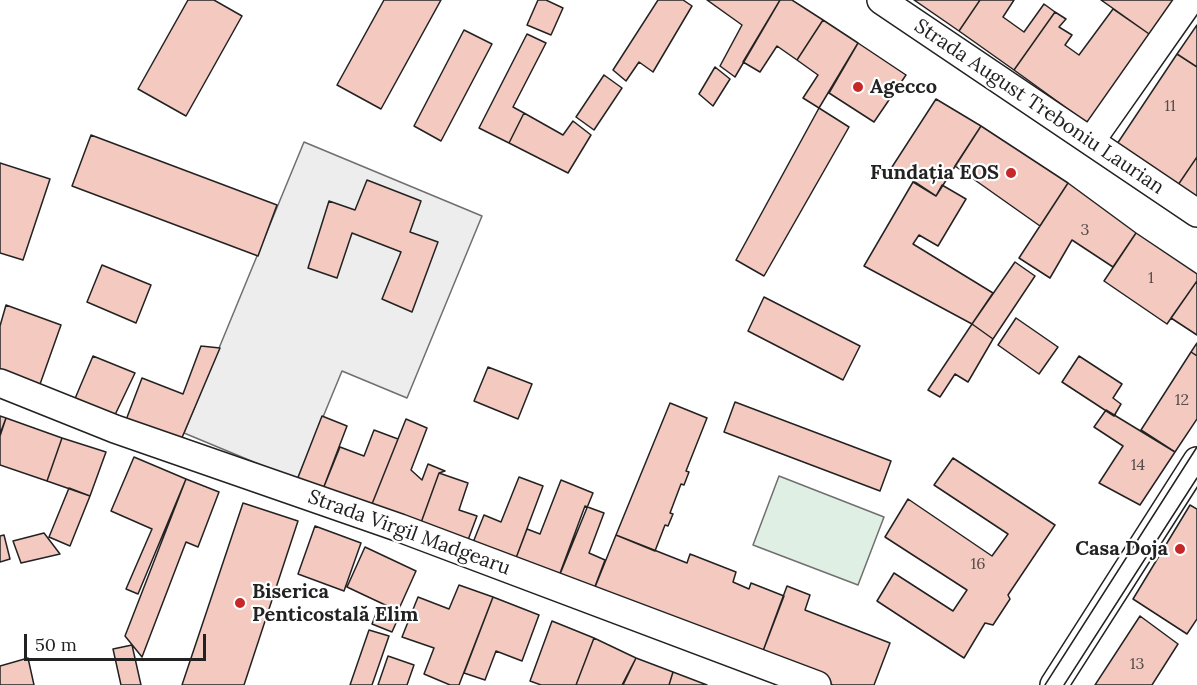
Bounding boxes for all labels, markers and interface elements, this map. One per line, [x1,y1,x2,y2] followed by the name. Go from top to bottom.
[910,14,1168,200] street label: Strada August Treboniu Laurian
[870,75,937,99] place label: Agecco
[851,80,865,94] marker: Agecco
[1164,96,1176,116] house number: 11
[870,161,999,185] place label: Fundația EOS
[1004,166,1018,180] marker: Fundația EOS
[1081,220,1089,240] house number: 3
[1148,268,1154,288] house number: 1
[1175,390,1189,410] house number: 12
[1131,455,1145,475] house number: 14
[305,485,513,581] street label: Strada Virgil Madgearu
[1075,537,1168,561] place label: Casa Doja
[1173,542,1187,556] marker: Casa Doja
[970,554,986,574] house number: 16
[252,580,418,627] place label: Biserica Penticostală Elim
[233,596,247,610] marker: Biserica Penticostală Elim
[27,622,208,660] scale bar
[35,633,77,656] text: 50 m
[1130,654,1144,674] house number: 13

